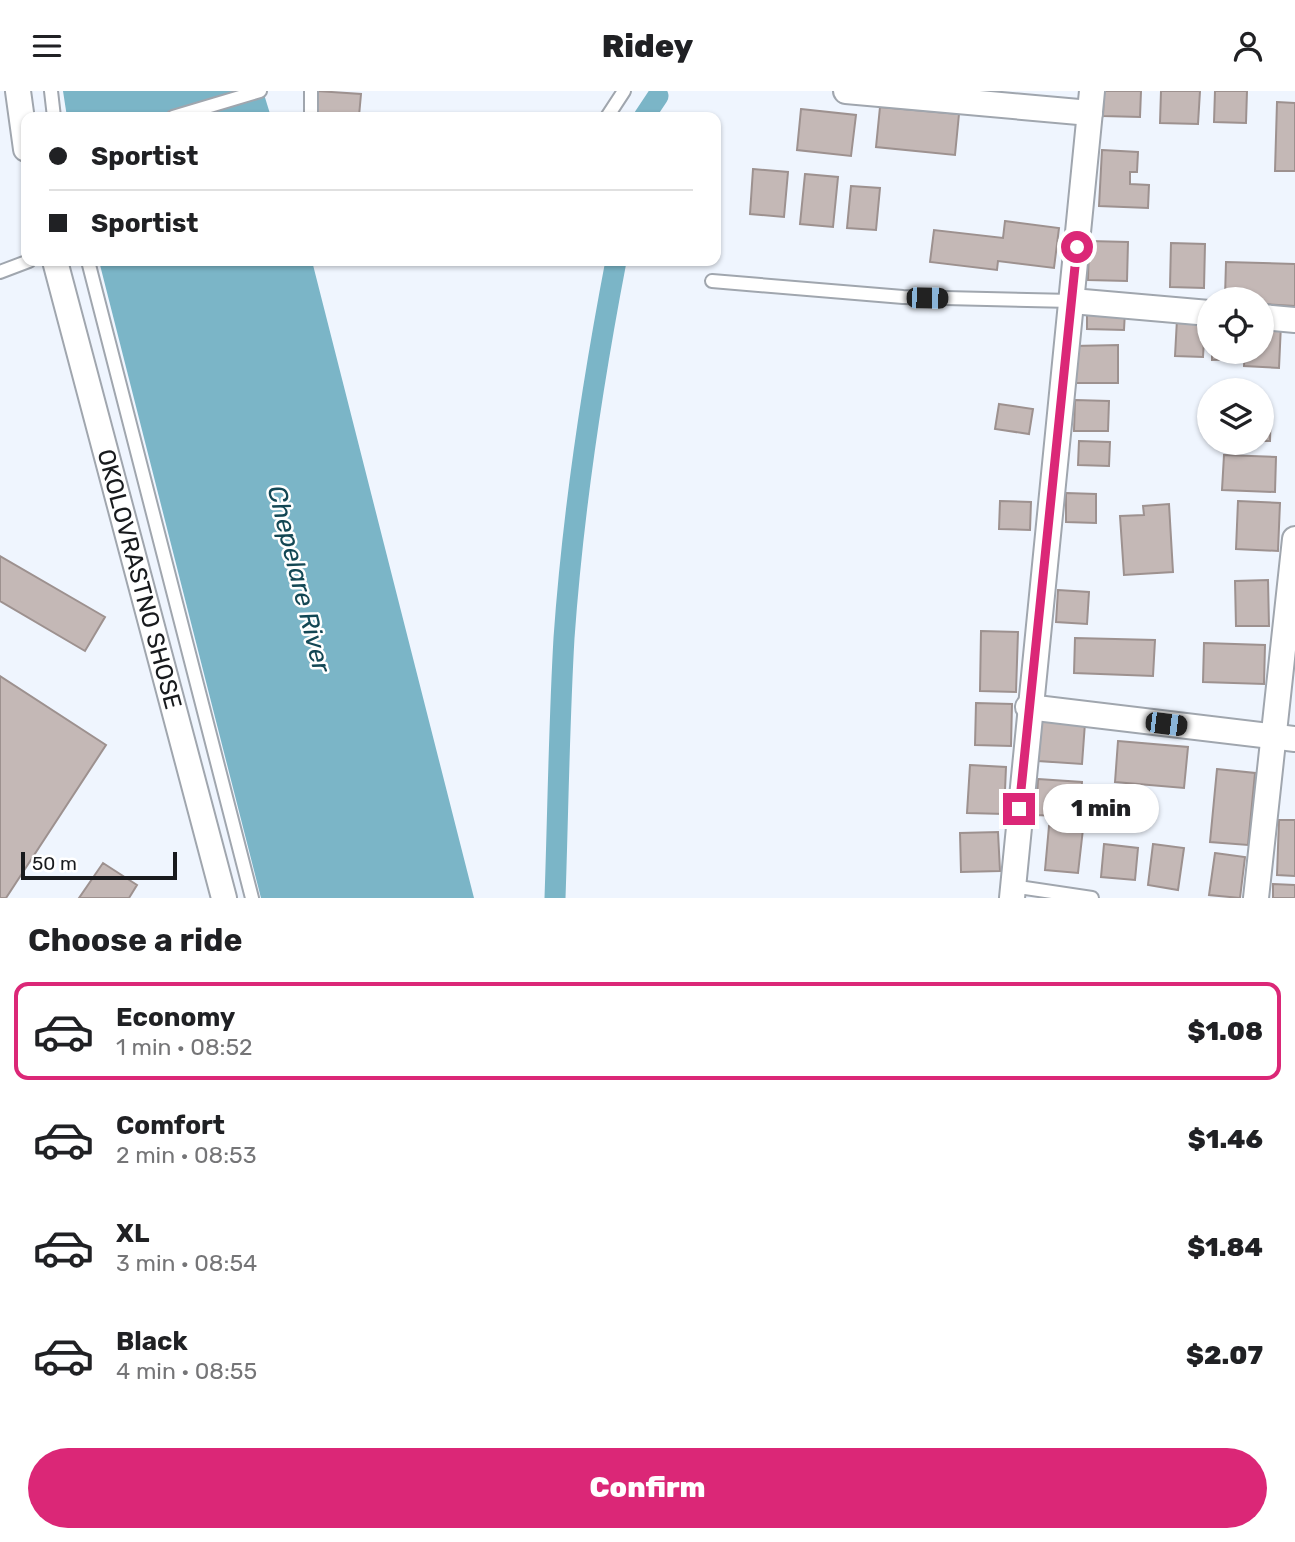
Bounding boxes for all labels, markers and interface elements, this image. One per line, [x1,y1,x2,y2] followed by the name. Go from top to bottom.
[28,27,66,65] icon: menu
[602,27,693,65] text: Ridey
[1229,27,1267,65] icon: person
[91,141,198,172] text: Sportist
[91,208,198,239] text: Sportist
[1061,231,1093,263] route start
[906,287,949,309] car
[1197,287,1274,455] map controls
[1197,287,1274,364] button: locate
[1197,378,1274,455] button: layers
[92,446,187,712] street label: OKOLOVRASTNO SHOSE
[261,482,337,677] water label: Chepelare River
[1144,711,1189,737] car
[1044,785,1159,833] callout: 1 min
[1003,793,1035,825] route end
[1071,794,1131,822] text: 1 min
[21,849,177,881] scale bar
[32,852,77,875] text: 50 m
[28,921,242,959] text: Choose a ride
[32,1000,95,1063] icon: car
[116,1002,235,1033] text: Economy
[1188,1016,1263,1047] text: $1.08
[116,1033,253,1061] text: 1 min · 08:52
[32,1108,95,1171] icon: car
[116,1110,225,1141] text: Comfort
[1188,1124,1263,1155] text: $1.46
[116,1141,257,1169] text: 2 min · 08:53
[32,1216,95,1279] icon: car
[116,1218,149,1249] text: XL
[1187,1232,1263,1263] text: $1.84
[116,1249,257,1277] text: 3 min · 08:54
[32,1324,95,1387] icon: car
[116,1326,188,1357] text: Black
[1186,1340,1263,1371] text: $2.07
[116,1357,257,1385] text: 4 min · 08:55
[28,1448,1267,1528] button: Confirm

